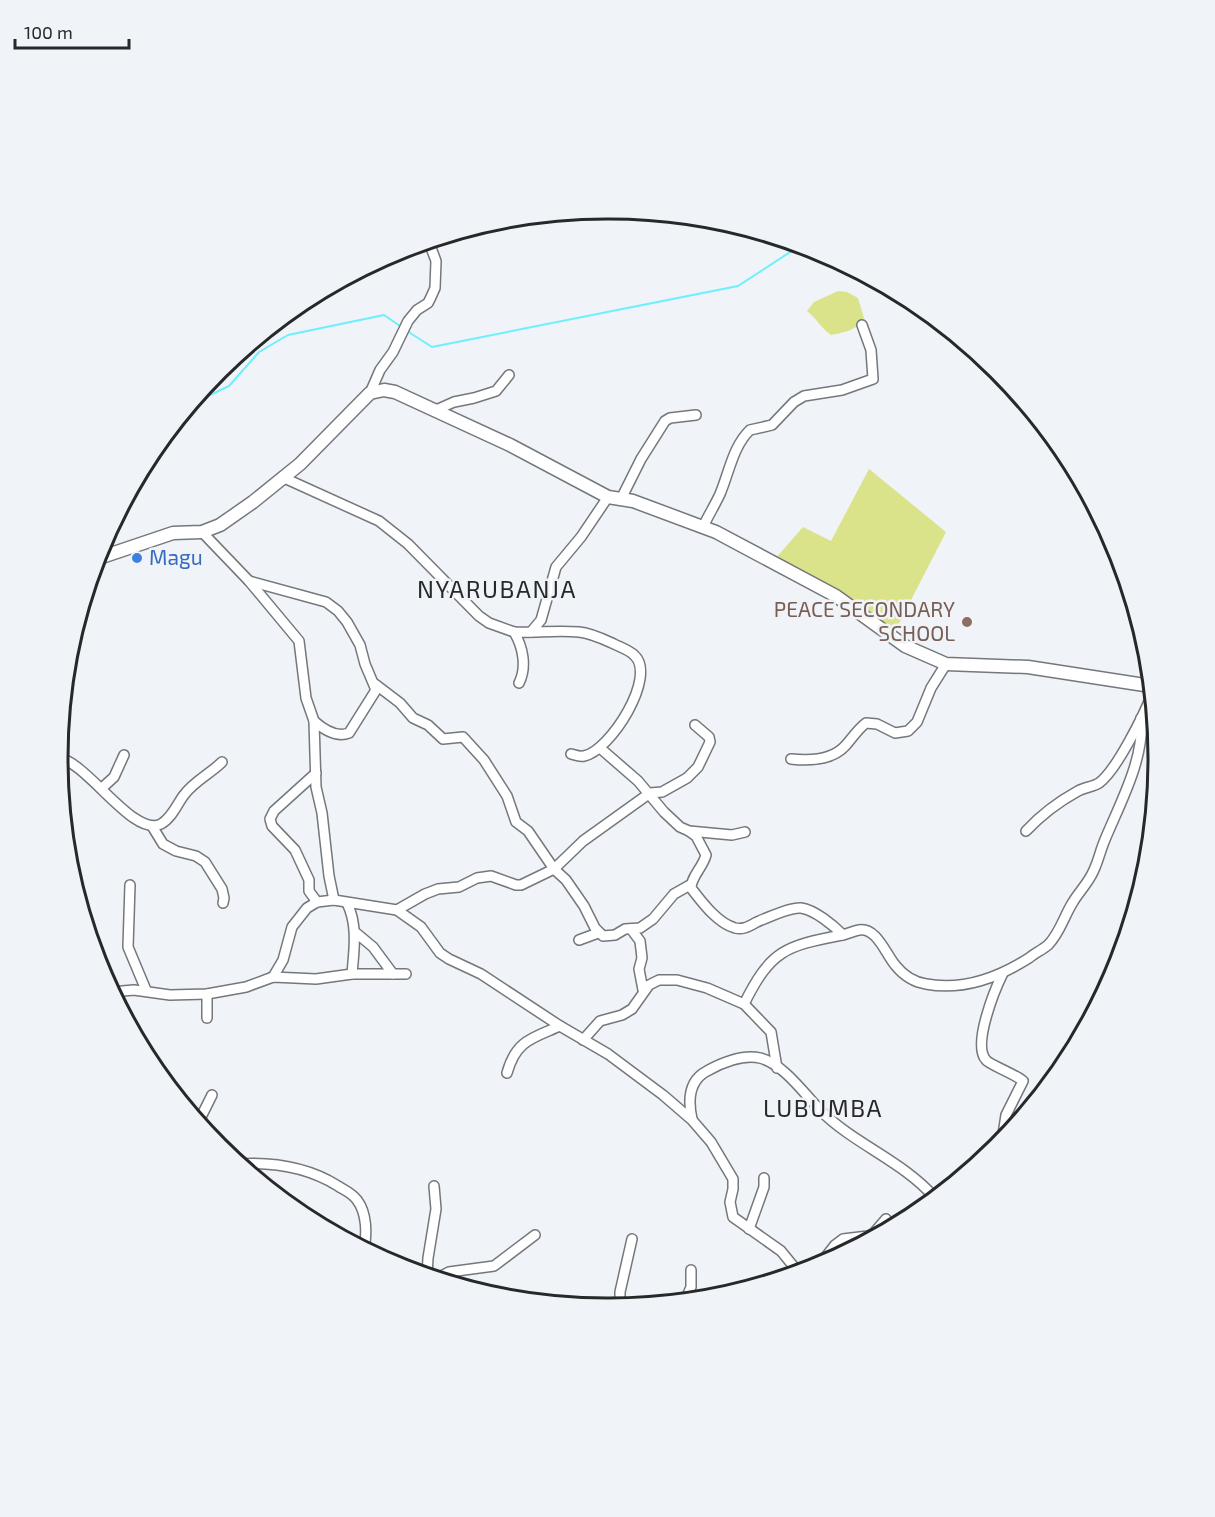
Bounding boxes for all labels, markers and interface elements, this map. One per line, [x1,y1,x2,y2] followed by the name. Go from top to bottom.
[15,12,129,50] scale bar
[24,21,73,43] text: 100 m
[149,544,203,569] place label: Magu
[130,551,144,565] marker: Magu
[417,574,577,603] district label: NYARUBANJA
[774,596,955,645] place label: PEACE SECONDARY SCHOOL
[960,615,974,629] marker: PEACE SECONDARY SCHOOL
[763,1093,883,1122] district label: LUBUMBA

